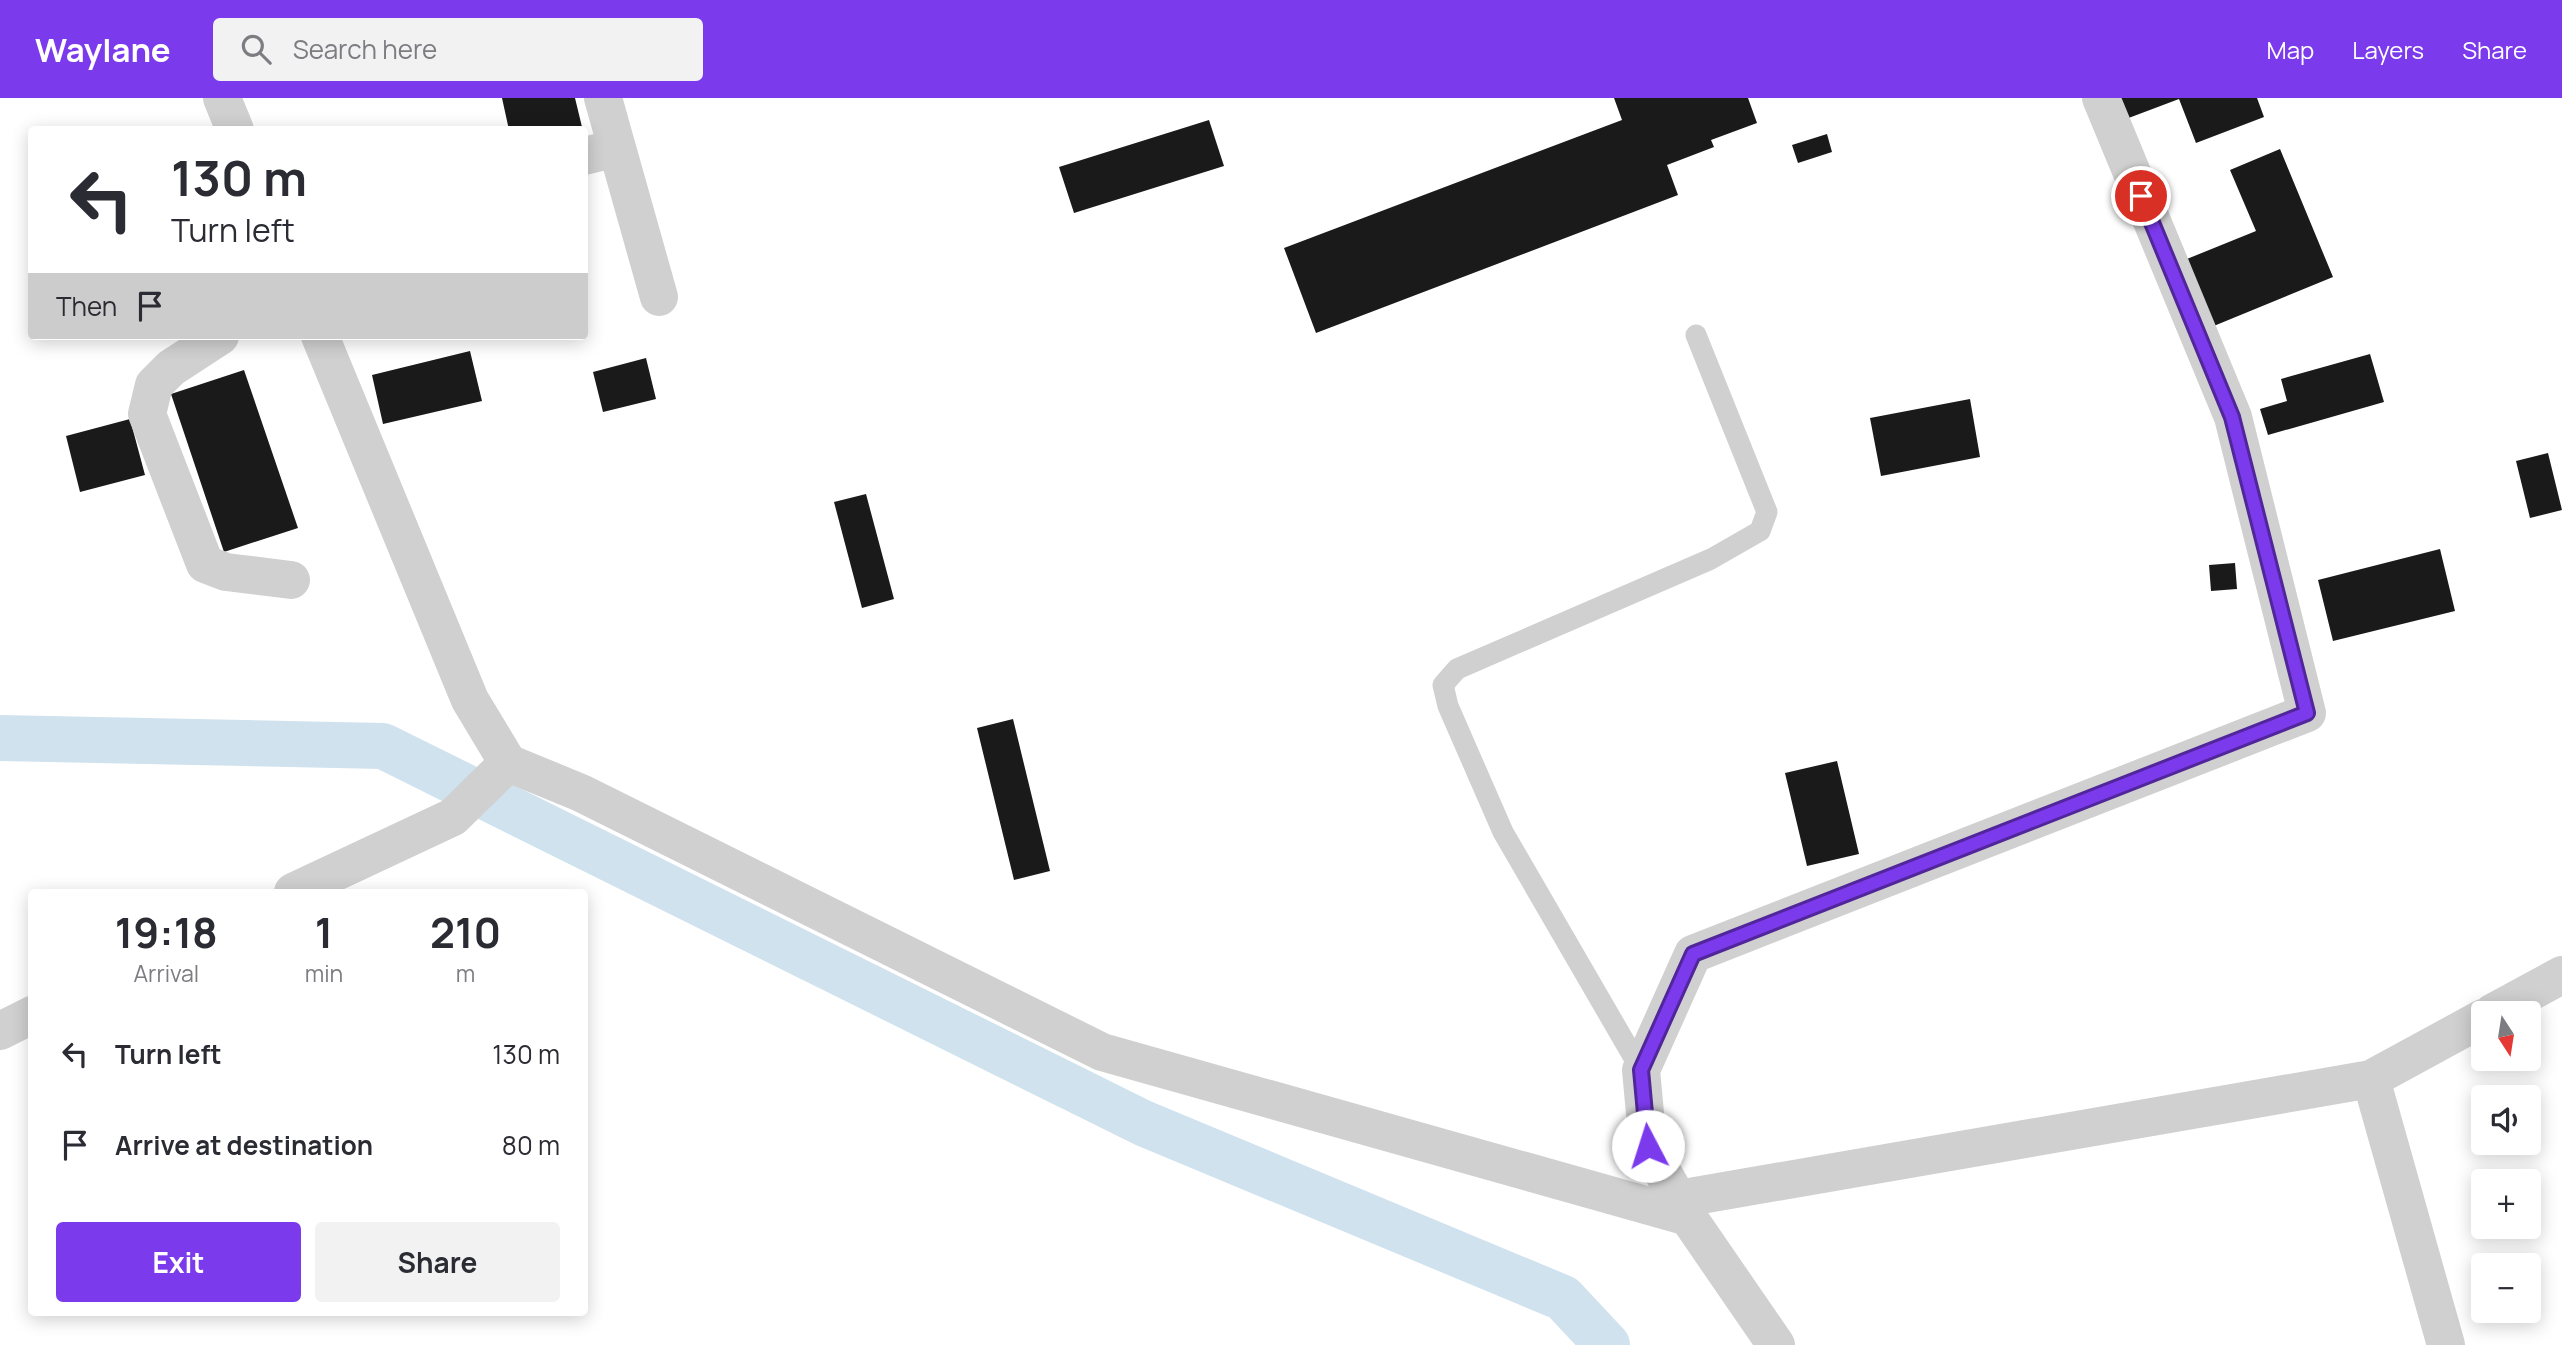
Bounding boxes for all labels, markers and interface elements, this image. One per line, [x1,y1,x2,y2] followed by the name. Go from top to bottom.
[213,18,703,81] search box
[35,27,171,72] text: Waylane
[237,30,275,68] icon: search
[293,31,437,67] text: Search here
[2267,33,2314,66] text: Map
[2352,33,2424,66] text: Layers
[2462,33,2527,66] text: Share
[171,144,307,211] text: 130 m
[56,154,147,245] icon: left
[2111,166,2171,226] pin
[2122,177,2160,215] icon: arrive
[171,208,295,252] text: Turn left
[131,287,169,325] icon: arrive
[56,288,117,324] text: Then
[115,903,218,961] text: 19:18
[315,903,333,961] text: 1
[430,903,501,961] text: 210
[134,957,199,989] text: Arrival
[305,957,343,989] text: min
[456,957,475,989] text: m
[2471,1001,2541,1071] north arrow
[2471,1001,2541,1323] map controls
[56,1035,94,1073] icon: left
[115,1036,222,1072] text: Turn left
[492,1036,560,1072] text: 130 m
[2471,1085,2541,1155] button: sound
[1611,1109,1685,1183] position arrow
[56,1126,94,1164] icon: arrive
[115,1127,373,1163] text: Arrive at destination
[502,1127,560,1163] text: 80 m
[2471,1169,2541,1239] button: +
[56,1222,301,1302] button: Exit
[315,1222,560,1302] button: Share
[2471,1253,2541,1323] button: −

